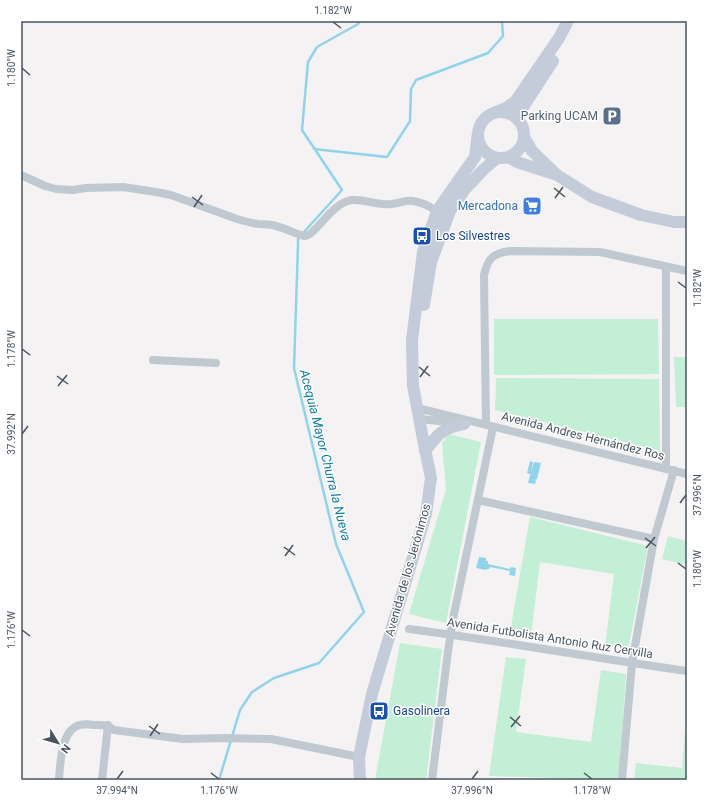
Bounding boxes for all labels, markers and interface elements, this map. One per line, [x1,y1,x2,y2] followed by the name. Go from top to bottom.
[314,5,352,16] text: 1.182°W
[6,49,17,87] text: 1.180°W
[601,105,623,127] parking icon: Parking UCAM
[521,109,598,123] place label: Parking UCAM
[521,195,543,217] supermarket icon: Mercadona
[458,199,518,213] place label: Mercadona
[411,225,433,247] bus stop icon: Los Silvestres
[436,229,510,243] place label: Los Silvestres
[692,269,703,307] text: 1.182°W
[6,330,17,368] text: 1.178°W
[297,367,354,542] water label: Acequia Mayor Churra la Nueva
[500,409,666,463] street label: Avenida Andres Hernández Ros
[6,413,17,455] text: 37.992°N
[692,474,703,516] text: 37.996°N
[382,502,434,638] street label: Avenida de los Jerónimos
[692,550,703,588] text: 1.180°W
[6,611,17,649] text: 1.176°W
[446,615,654,661] street label: Avenida Futbolista Antonio Ruz Cervilla
[368,700,390,722] bus stop icon: Gasolinera
[393,704,450,718] place label: Gasolinera
[38,723,78,763] north arrow
[58,742,73,756] text: N
[96,785,138,796] text: 37.994°N
[200,785,238,796] text: 1.176°W
[451,785,493,796] text: 37.996°N
[573,785,611,796] text: 1.178°W

